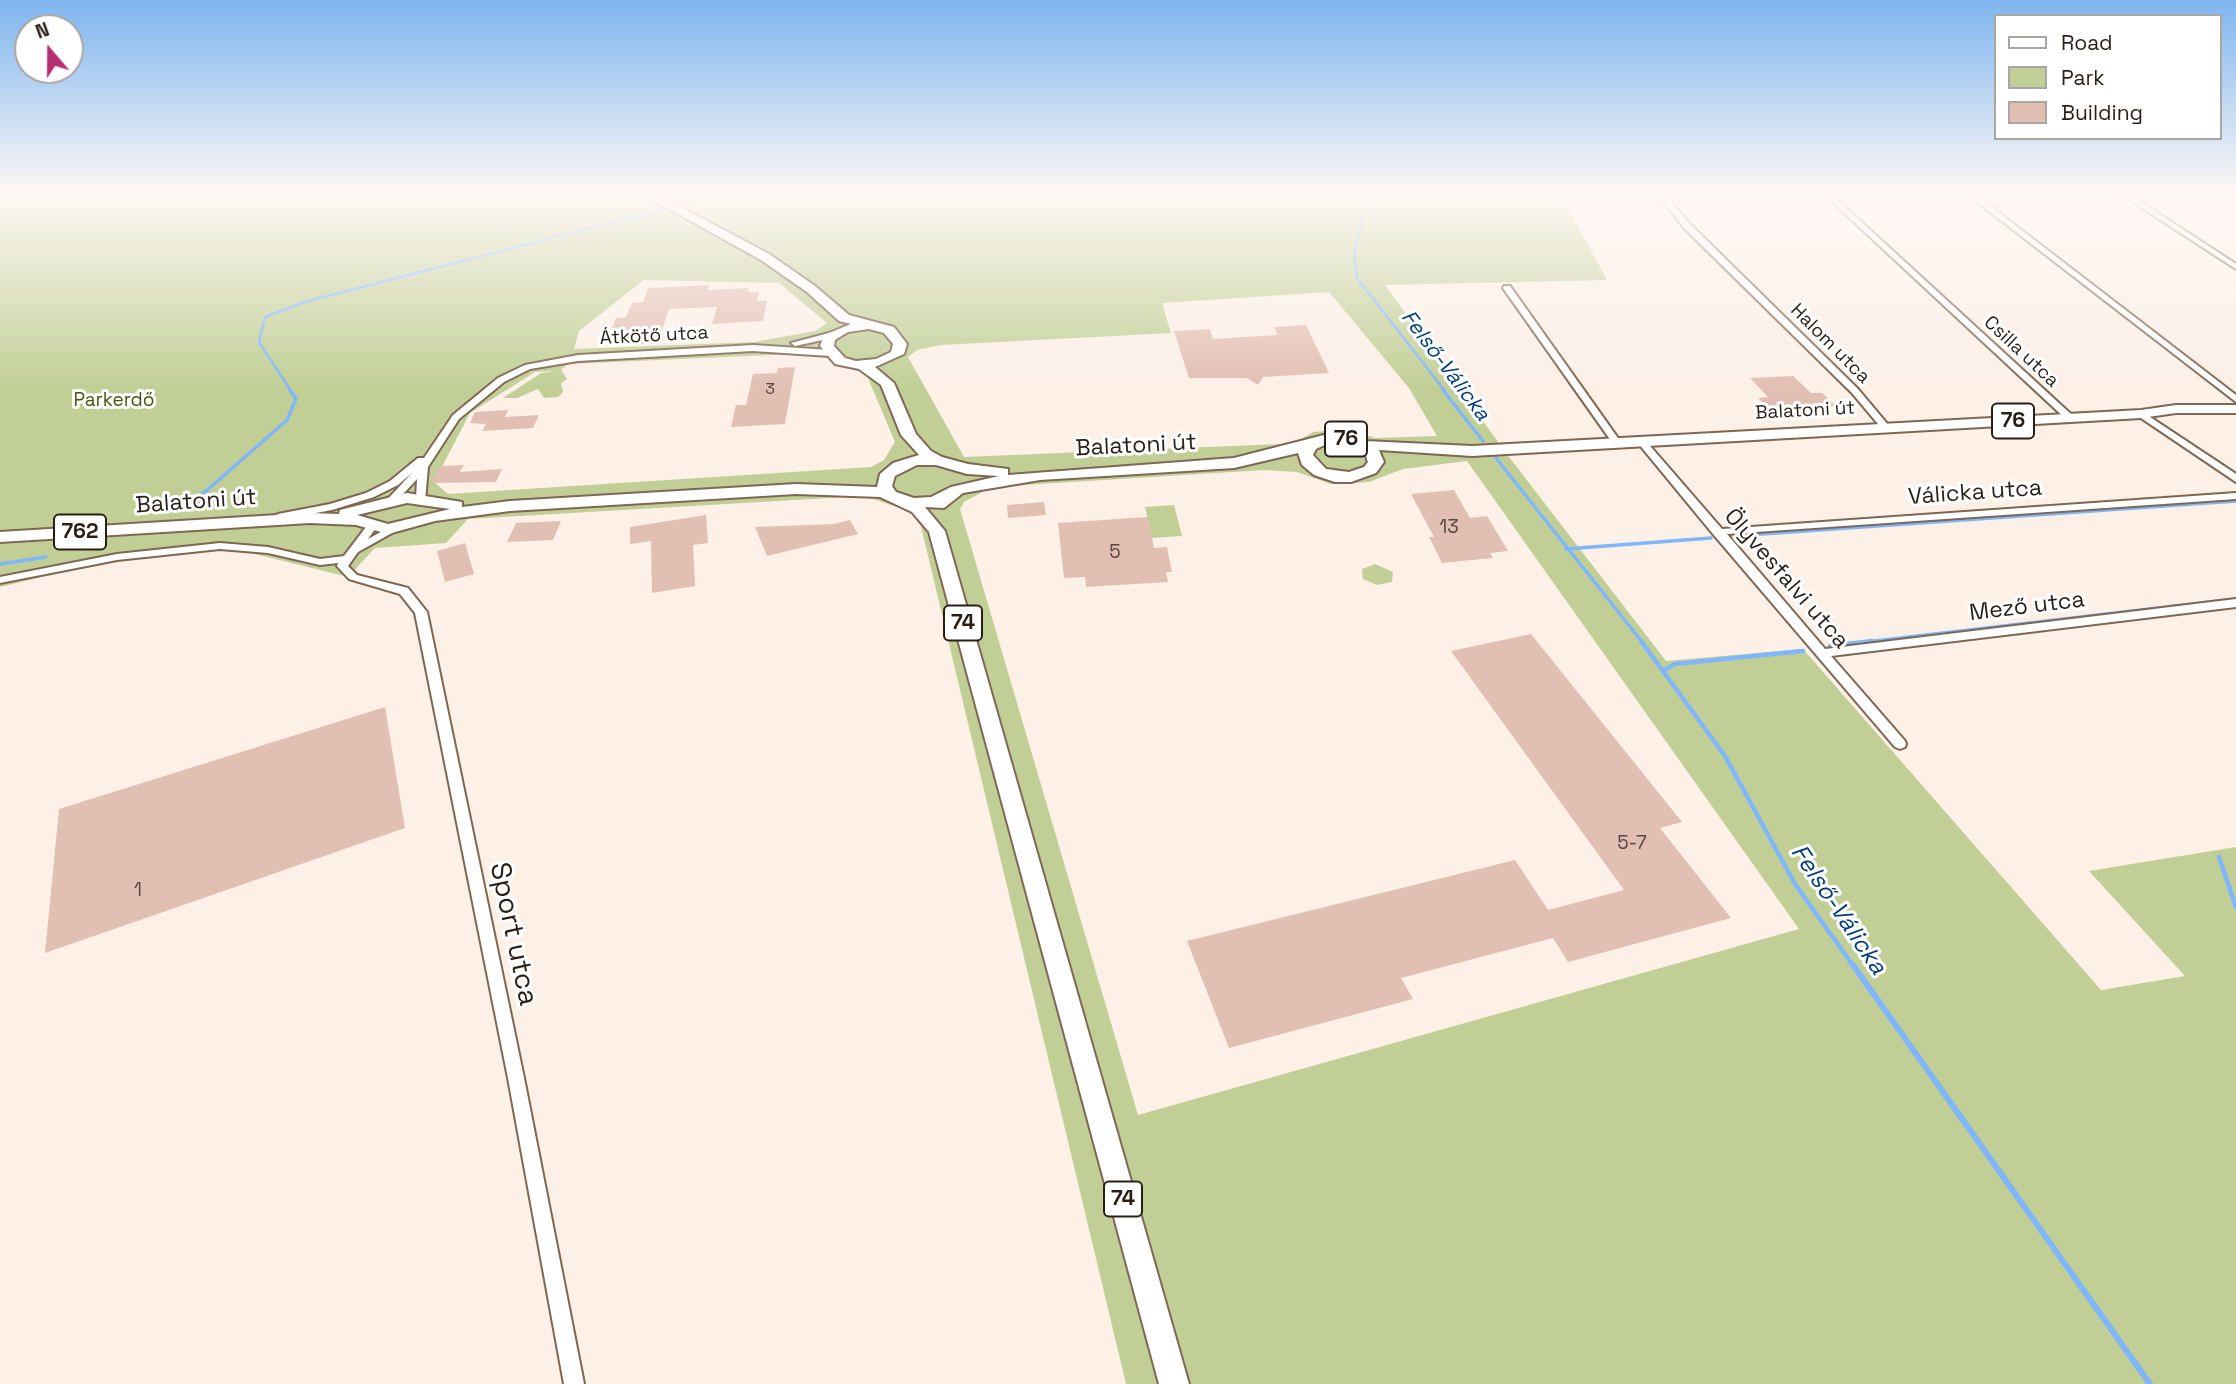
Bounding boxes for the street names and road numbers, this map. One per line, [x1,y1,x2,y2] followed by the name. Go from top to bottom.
[1785,299,1875,389] street label: Halom utca
[1979,312,2063,392] street label: Csilla utca
[599,322,709,350] street label: Átkötő utca
[1754,397,1856,425] street label: Balatoni út
[1992,404,2034,438] road number: 76
[1325,422,1367,457] road number: 76
[1075,429,1197,463] street label: Balatoni út
[1907,475,2043,511] street label: Válicka utca
[135,484,257,520] street label: Balatoni út
[1718,503,1854,655] street label: Ölyvesfalvi utca
[54,514,106,550] road number: 762
[1968,586,2086,628] street label: Mező utca
[944,606,982,640] road number: 74
[481,859,545,1009] street label: Sport utca
[1104,1182,1142,1216] road number: 74

